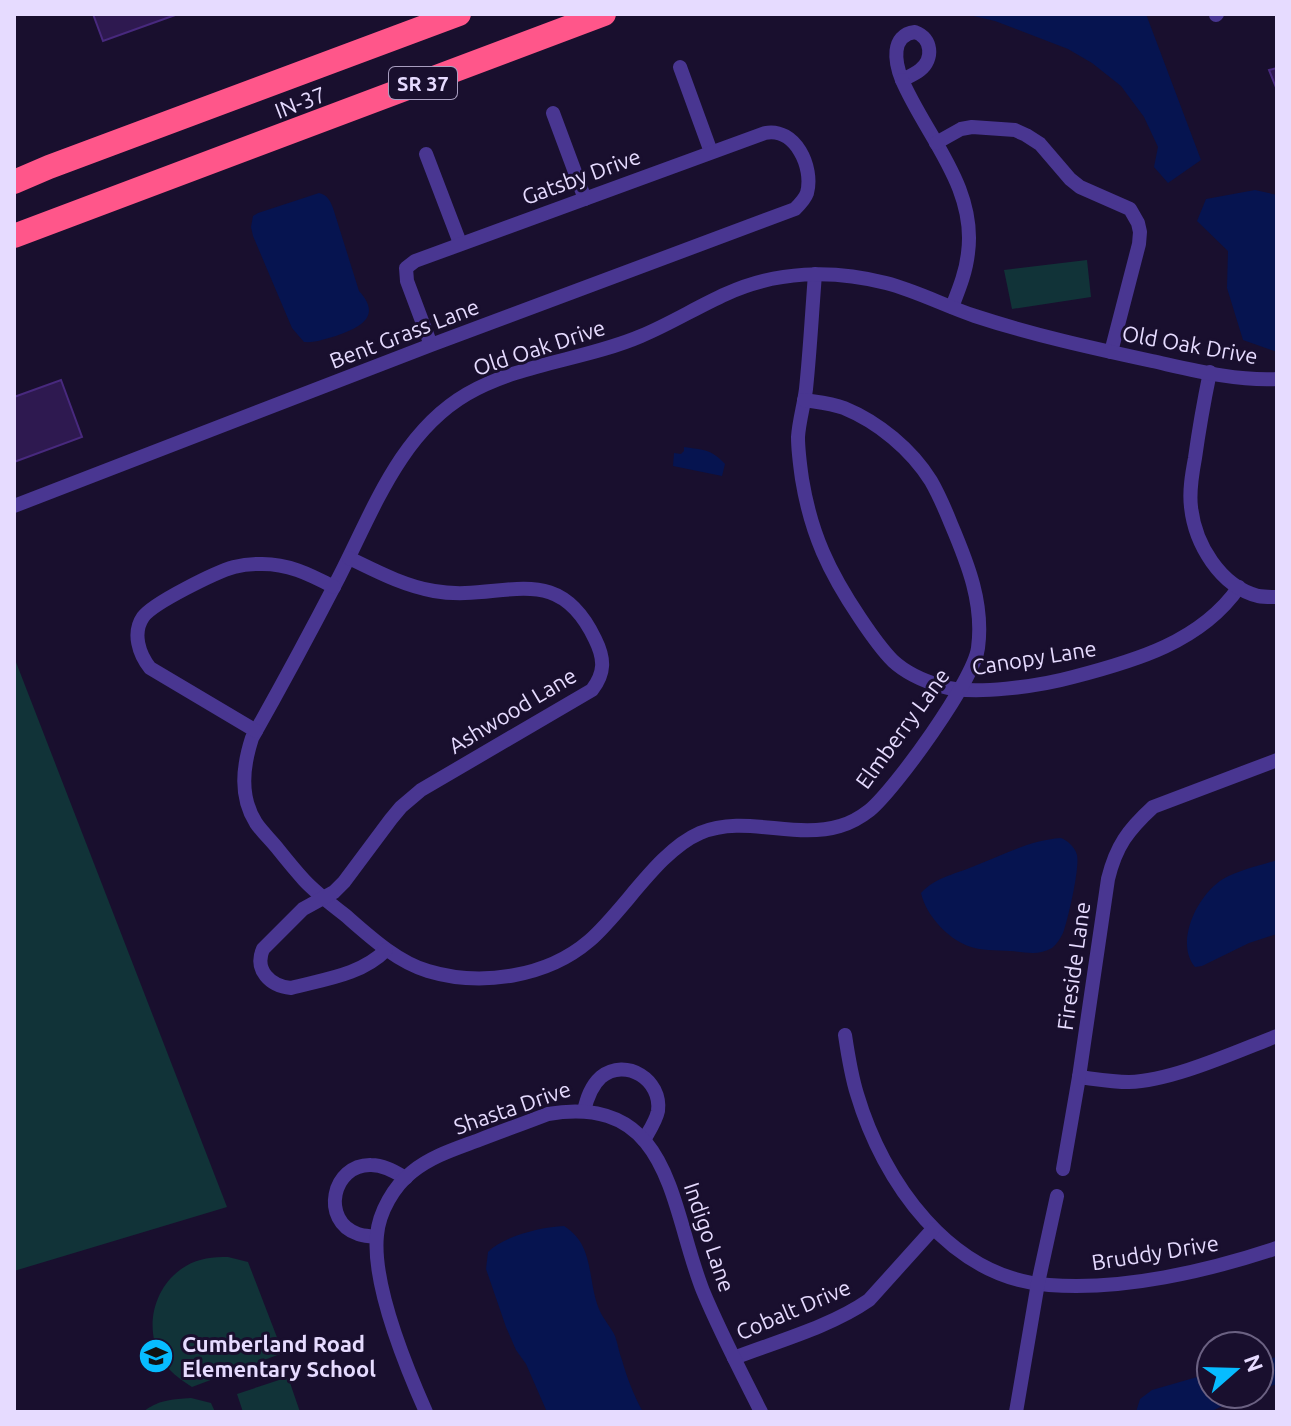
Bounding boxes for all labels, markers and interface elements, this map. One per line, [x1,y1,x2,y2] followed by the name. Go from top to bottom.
[389,67,457,99] road number: SR 37
[271,81,329,123] street label: IN-37
[518,143,644,209] street label: Gatsby Drive
[326,293,482,373] street label: Bent Grass Lane
[470,314,608,380] street label: Old Oak Drive
[1120,320,1260,368] street label: Old Oak Drive
[970,635,1098,679] street label: Canopy Lane
[444,662,580,758] street label: Ashwood Lane
[850,663,954,793] street label: Elmberry Lane
[1052,900,1094,1032] street label: Fireside Lane
[450,1075,574,1139] street label: Shasta Drive
[680,1179,740,1295] street label: Indigo Lane
[1090,1230,1220,1274] street label: Bruddy Drive
[732,1274,854,1344] street label: Cobalt Drive
[1195,1330,1275,1410] north arrow
[182,1331,376,1381] place label: Cumberland Road Elementary School
[137,1337,175,1375] school or university icon: Cumberland Road Elementary School
[1240,1351,1269,1375] text: N

